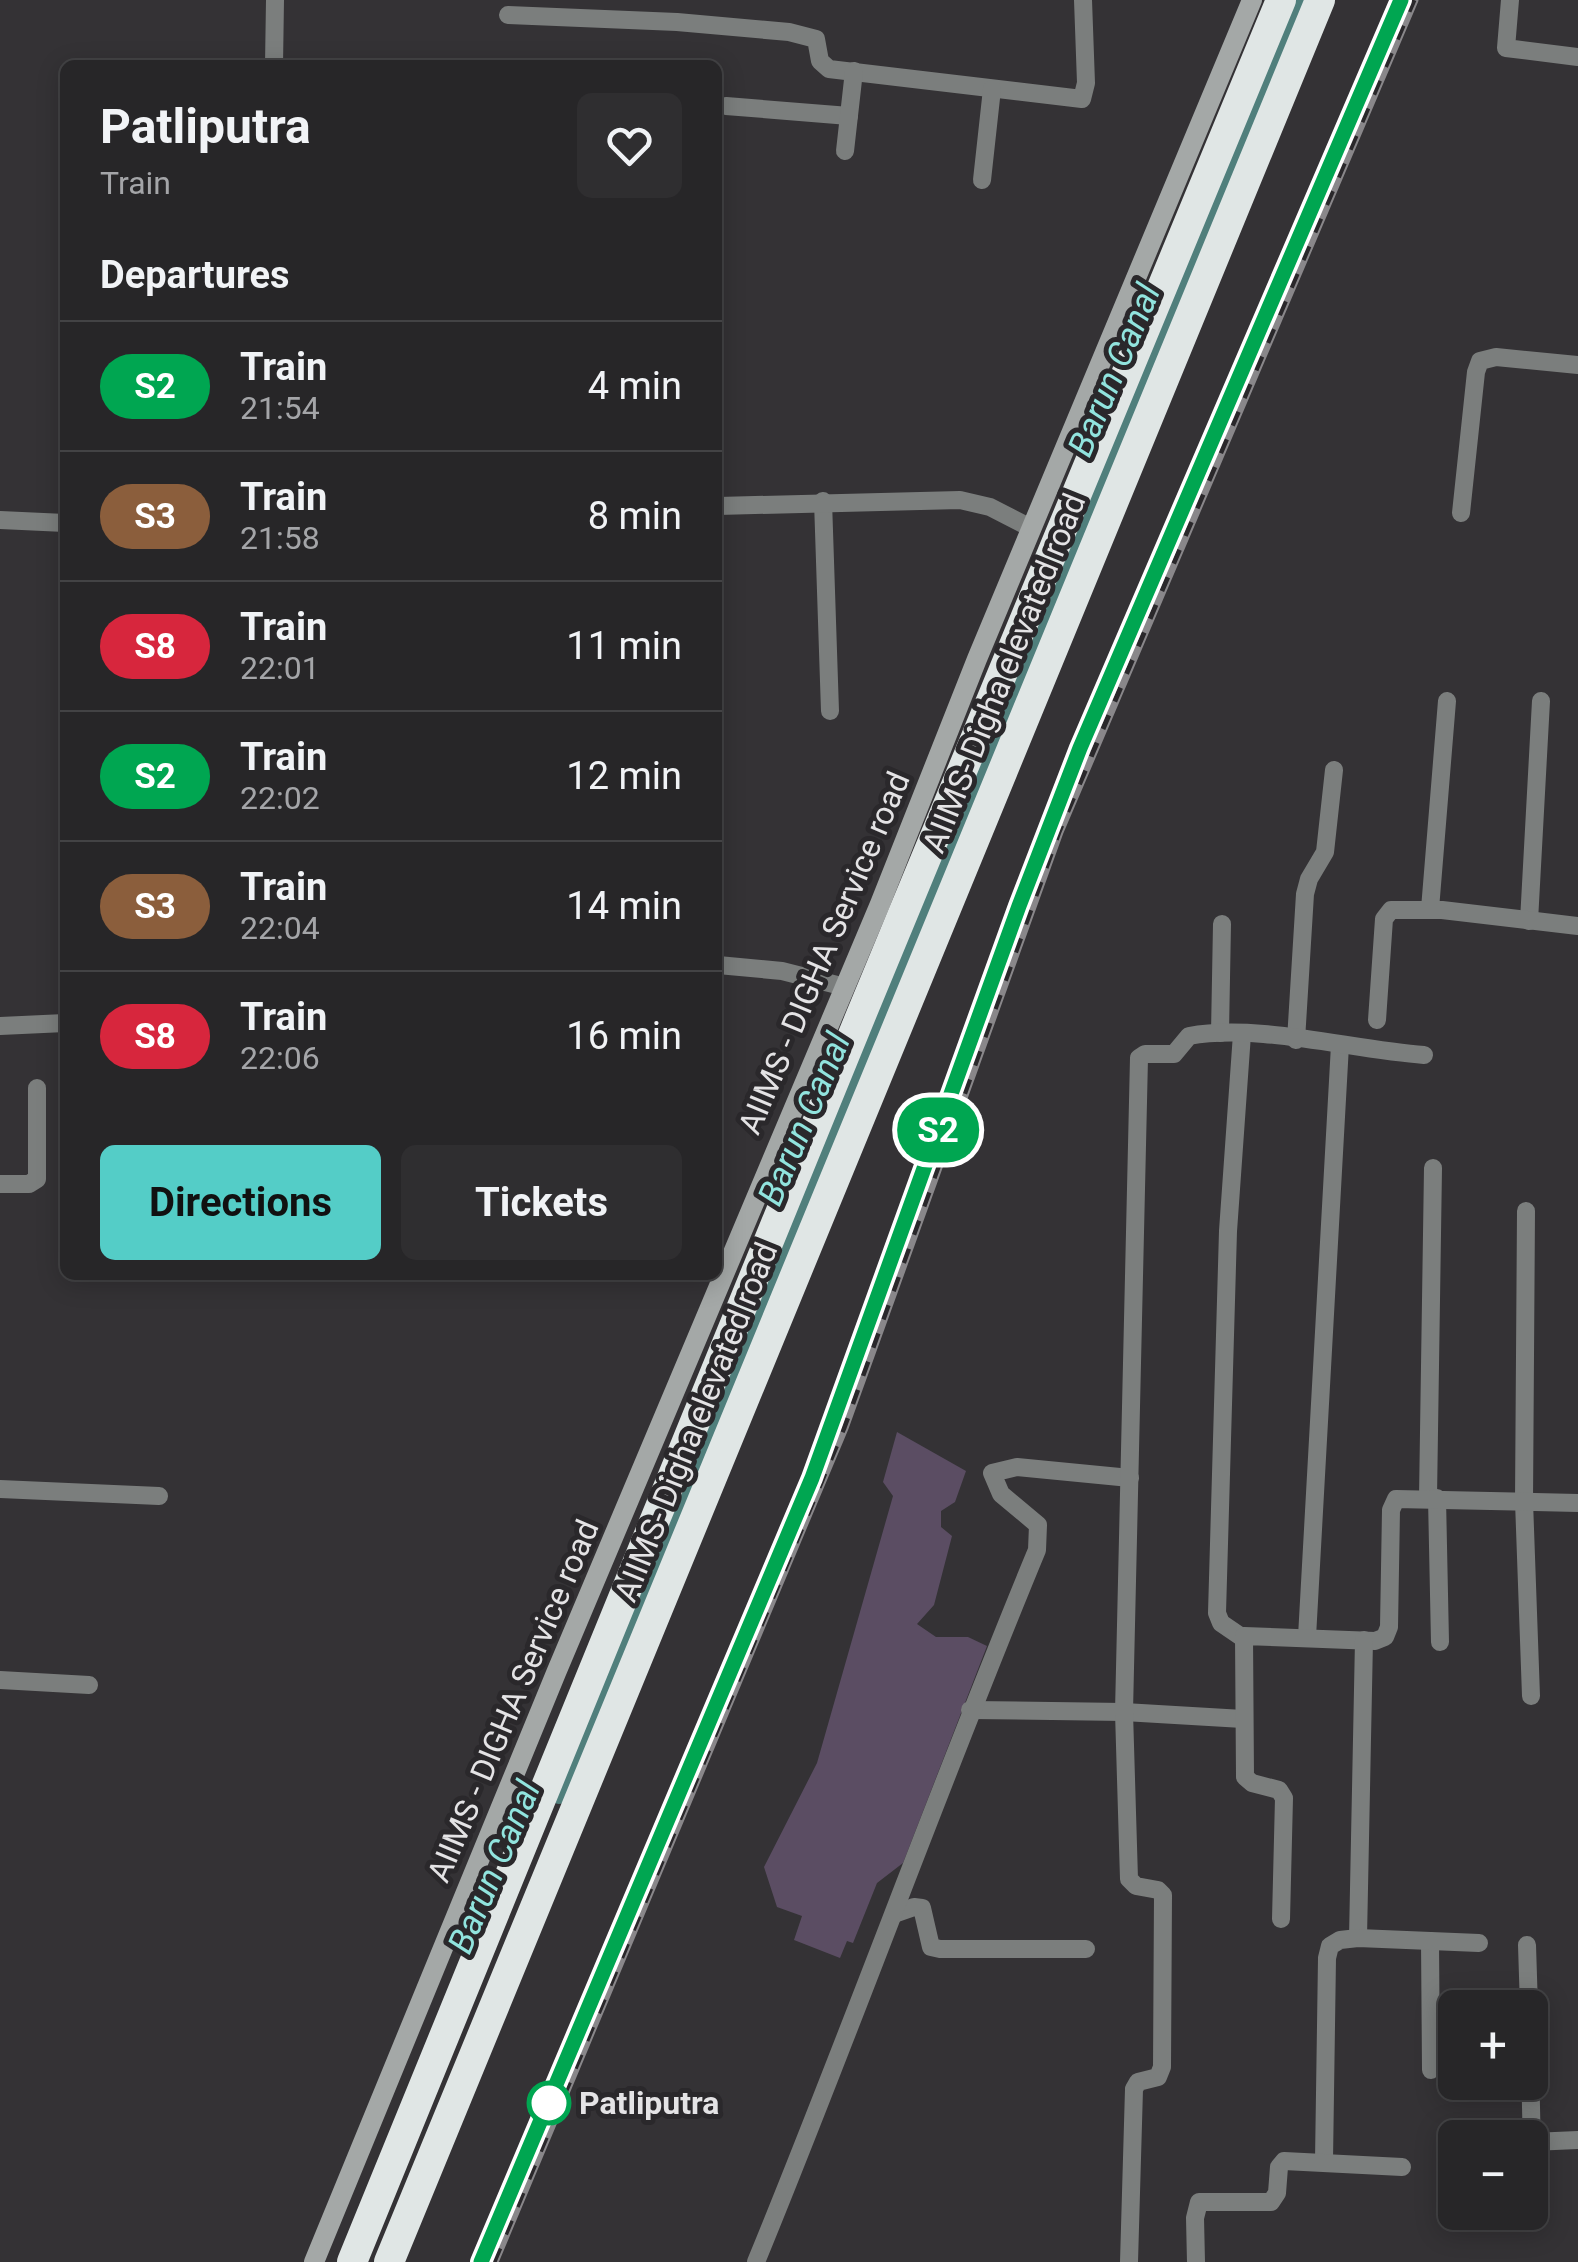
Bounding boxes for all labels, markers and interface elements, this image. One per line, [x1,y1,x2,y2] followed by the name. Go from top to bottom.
[577,93,682,198] button: heart
[100,98,311,155] text: Patliputra
[100,164,171,202] text: Train
[100,253,290,297] text: Departures
[1060,277,1169,463] water label: Barun Canal
[240,345,327,389] text: Train
[588,364,682,408] text: 4 min
[134,366,176,407] text: S2
[240,389,320,427] text: 21:54
[240,475,327,519] text: Train
[915,488,1093,858] street label: AIIMS- Digha elevated road
[588,494,682,538] text: 8 min
[134,496,176,537] text: S3
[240,519,320,557] text: 21:58
[240,605,327,649] text: Train
[566,624,682,668] text: 11 min
[134,626,176,667] text: S8
[240,649,320,687] text: 22:01
[240,735,327,779] text: Train
[566,754,682,798] text: 12 min
[134,756,176,797] text: S2
[730,766,918,1140] street label: AIIMS - DIGHA Service road
[240,779,320,817] text: 22:02
[240,865,327,909] text: Train
[566,884,682,928] text: 14 min
[134,886,176,927] text: S3
[240,909,320,947] text: 22:04
[240,995,327,1039] text: Train
[566,1014,682,1058] text: 16 min
[134,1016,176,1057] text: S8
[750,1026,859,1212] water label: Barun Canal
[240,1039,320,1077] text: 22:06
[893,1098,983,1162] line badge: S2
[917,1110,959,1151] text: S2
[100,1145,381,1260] button: Directions
[401,1145,682,1260] button: Tickets
[607,1237,785,1607] street label: AIIMS- Digha elevated road
[419,1514,607,1888] street label: AIIMS - DIGHA Service road
[440,1774,549,1960] water label: Barun Canal
[1438,1990,1548,2230] map controls
[1438,1990,1548,2100] button: +
[528,2082,570,2124] marker: Patliputra
[579,2084,719,2122] place label: Patliputra
[1438,2120,1548,2230] button: −

